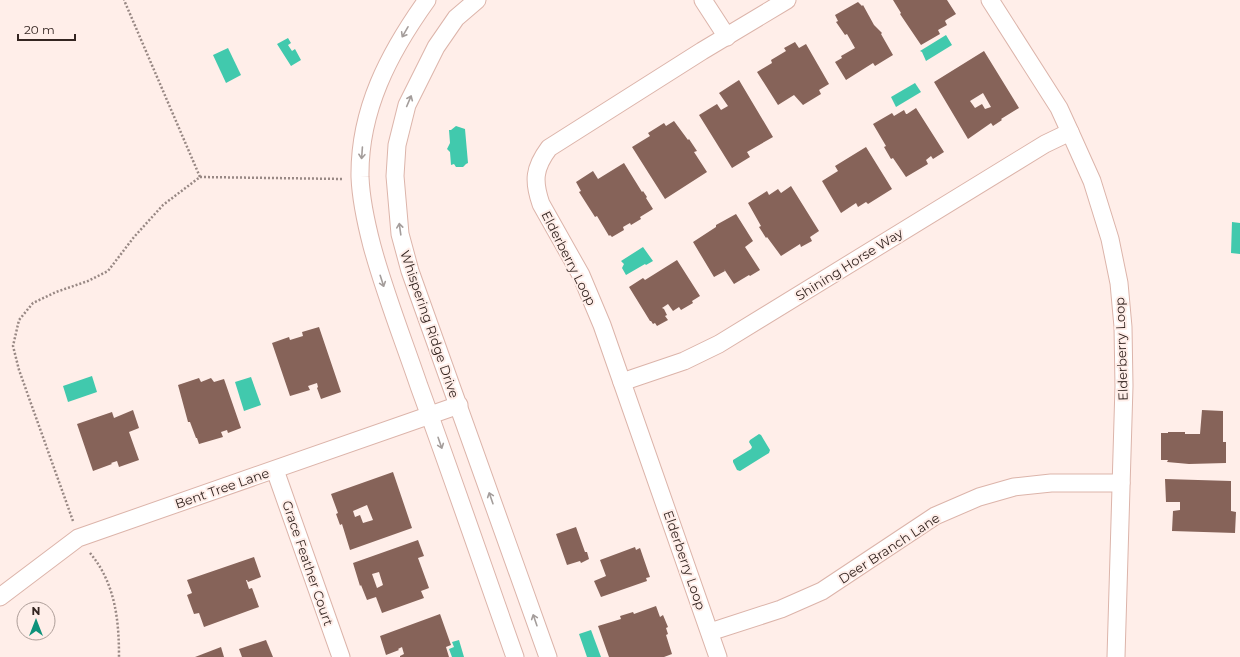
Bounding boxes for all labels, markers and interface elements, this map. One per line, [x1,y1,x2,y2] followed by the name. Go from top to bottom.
[18,16,75,42] scale bar
[24,22,55,37] text: 20 m
[400,26,408,38] one-way arrow
[406,95,413,107] one-way arrow
[358,146,365,159] one-way arrow
[538,208,600,308] street label: Elderberry Loop
[396,223,404,236] one-way arrow
[792,224,906,303] street label: Shining Horse Way
[397,248,463,400] street label: Whispering Ridge Drive
[379,274,386,287] one-way arrow
[1111,297,1131,401] street label: Elderberry Loop
[436,436,444,448] one-way arrow
[173,464,271,512] street label: Bent Tree Lane
[487,492,495,504] one-way arrow
[279,498,337,628] street label: Grace Feather Court
[661,508,710,612] street label: Elderberry Loop
[835,509,943,587] street label: Deer Branch Lane
[16,601,56,641] north arrow
[32,604,40,618] text: N
[530,615,538,627] one-way arrow

